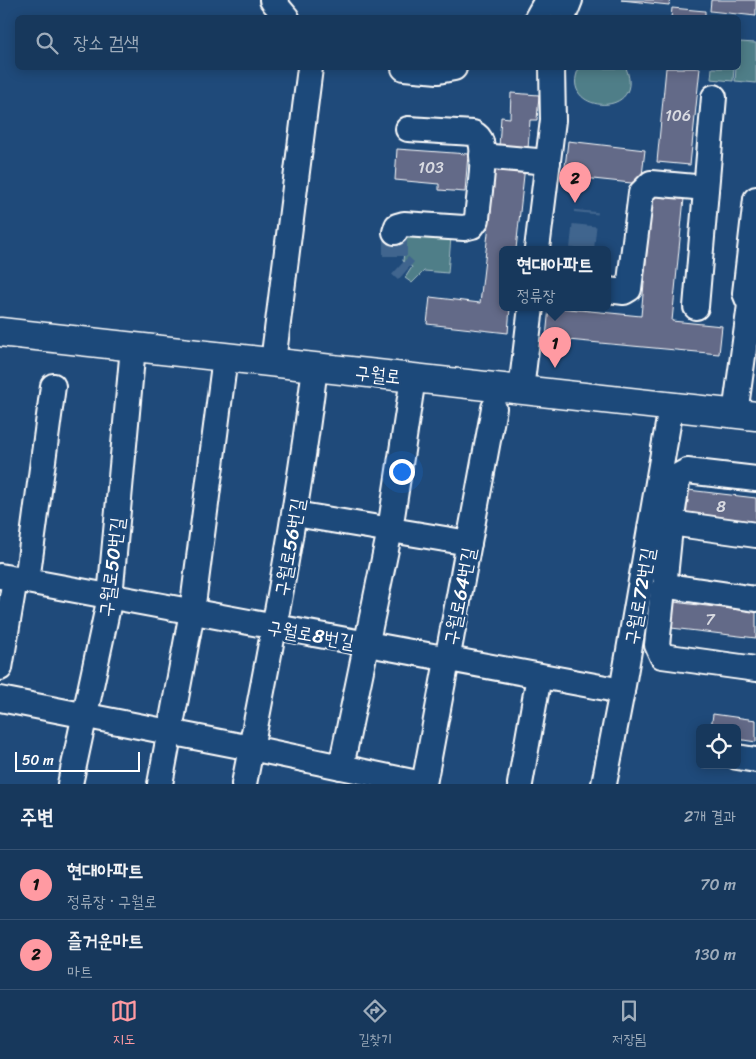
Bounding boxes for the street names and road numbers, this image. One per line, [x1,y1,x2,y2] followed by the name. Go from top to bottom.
[353,356,402,393] street label: 구월로
[265,496,314,599] street label: 구월로56번길
[89,515,134,619] street label: 구월로50번길
[434,544,485,648] street label: 구월로64번길
[615,545,664,647] street label: 구월로72번길
[265,611,357,658] street label: 구월로8번길

